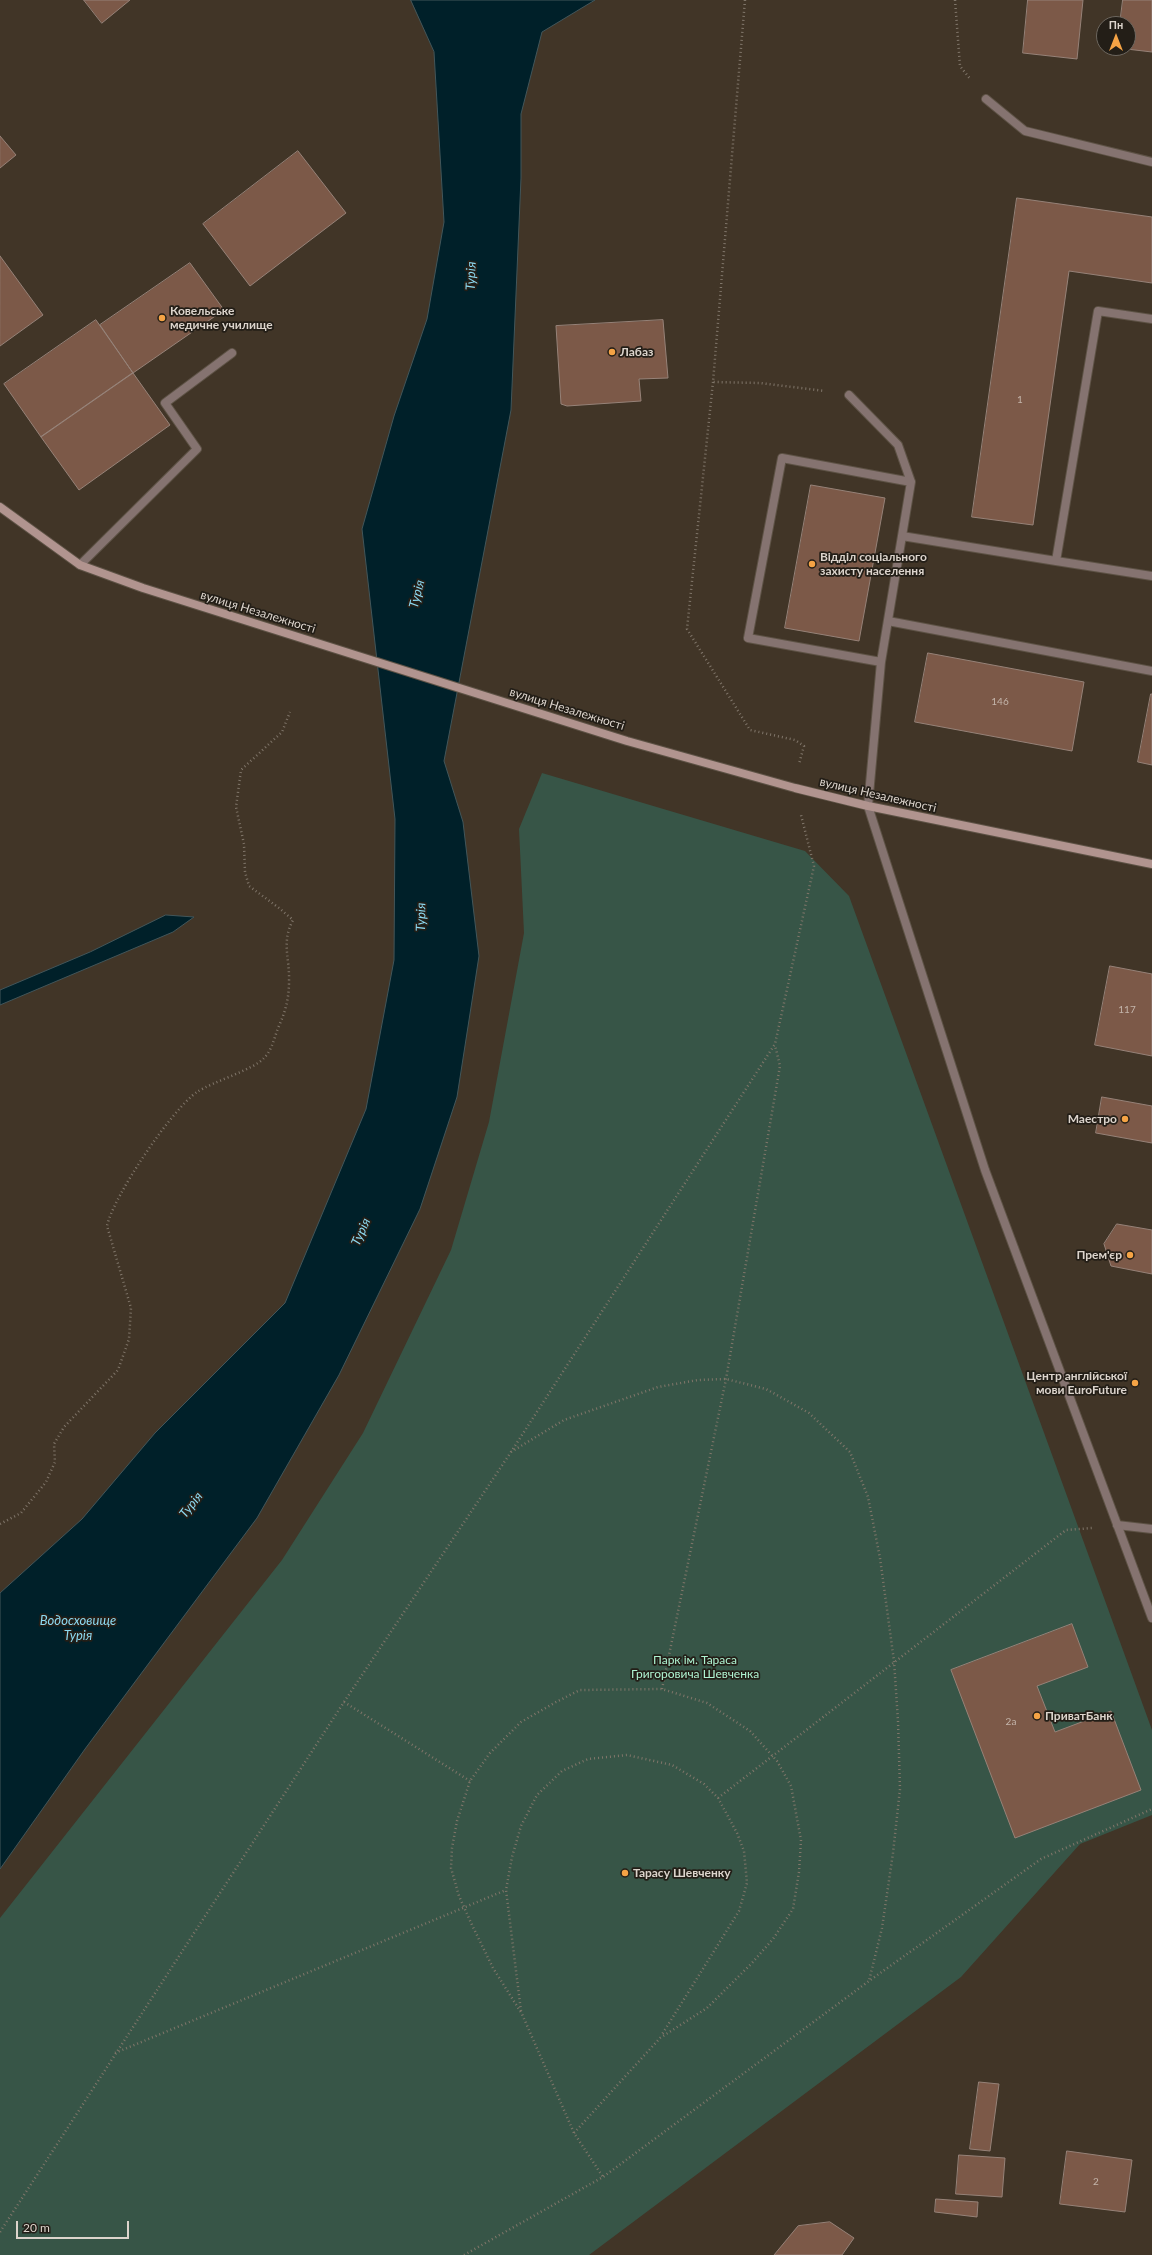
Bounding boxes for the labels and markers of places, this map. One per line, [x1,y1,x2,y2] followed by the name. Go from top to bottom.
[170,304,273,332] place label: Ковельське медичне училище
[157,313,167,323] marker: Ковельське медичне училище
[620,345,653,359] place label: Лабаз
[607,347,617,357] marker: Лабаз
[820,550,927,578] place label: Відділ соціального захисту населення
[807,559,817,569] marker: Відділ соціального захисту населення
[1068,1112,1117,1126] place label: Маестро
[1120,1114,1130,1124] marker: Маестро
[1076,1248,1122,1262] place label: Прем'єр
[1125,1250,1135,1260] marker: Прем'єр
[1026,1369,1127,1397] place label: Центр англійської мови EuroFuture
[1130,1378,1140,1388] marker: Центр англійської мови EuroFuture
[1045,1709,1113,1723] place label: ПриватБанк
[1032,1711,1042,1721] marker: ПриватБанк
[633,1866,731,1880] place label: Тарасу Шевченку
[620,1868,630,1878] marker: Тарасу Шевченку

